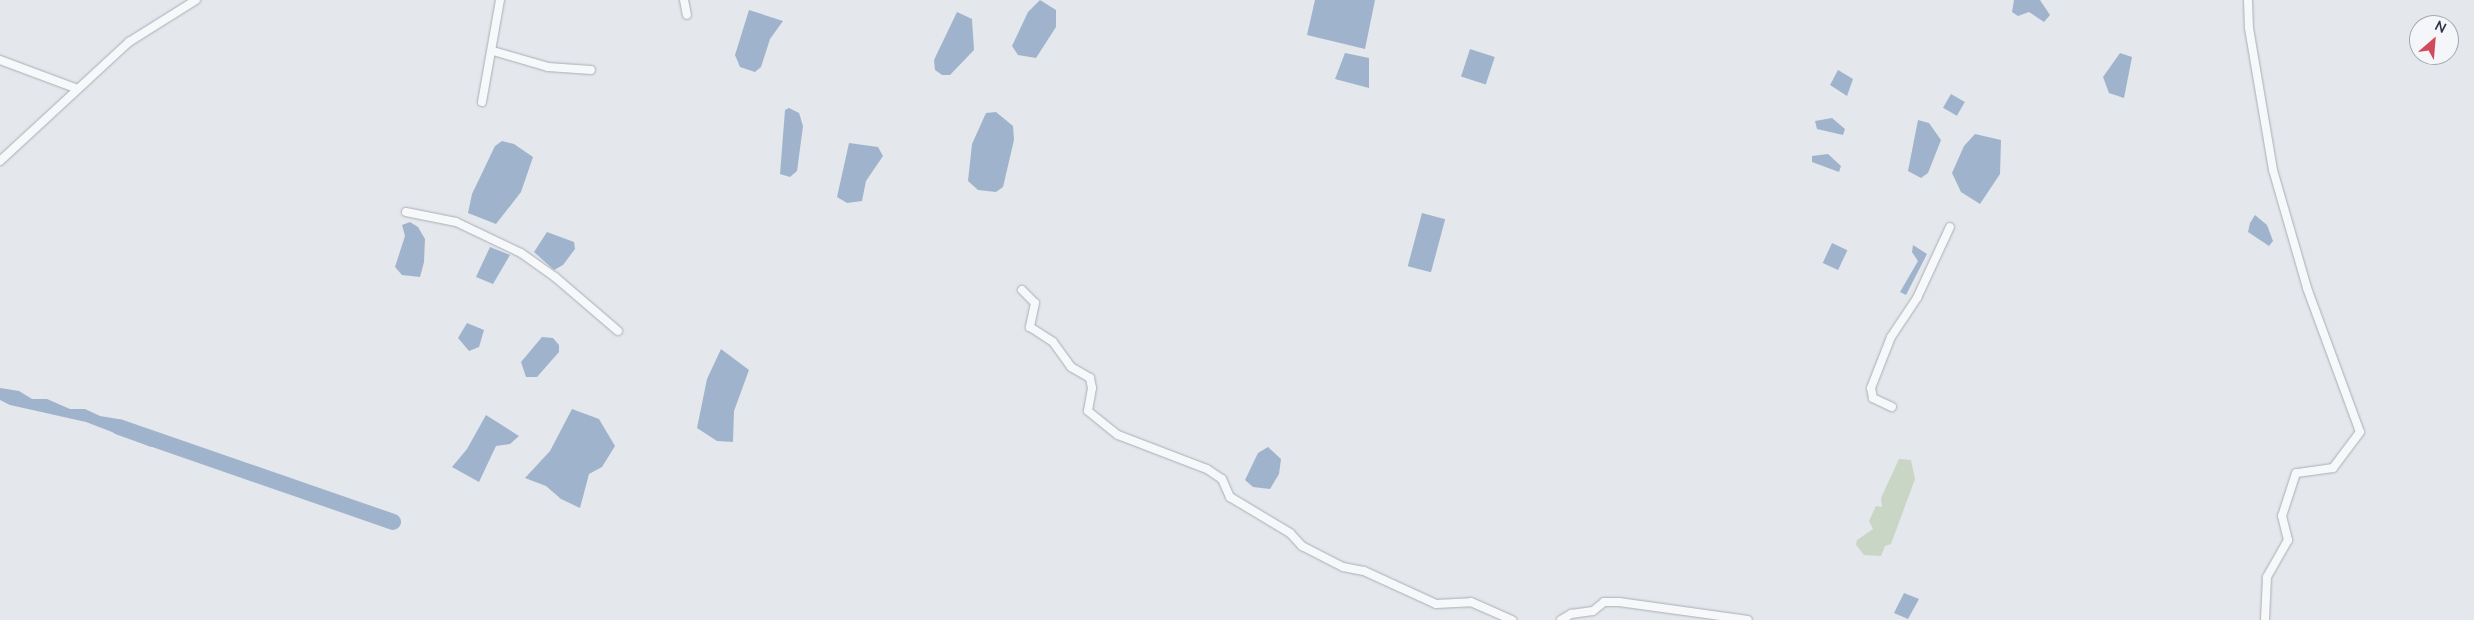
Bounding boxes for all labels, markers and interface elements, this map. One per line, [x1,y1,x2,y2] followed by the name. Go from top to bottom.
[2409,15,2459,65] north arrow
[2432,16,2450,38] text: N

